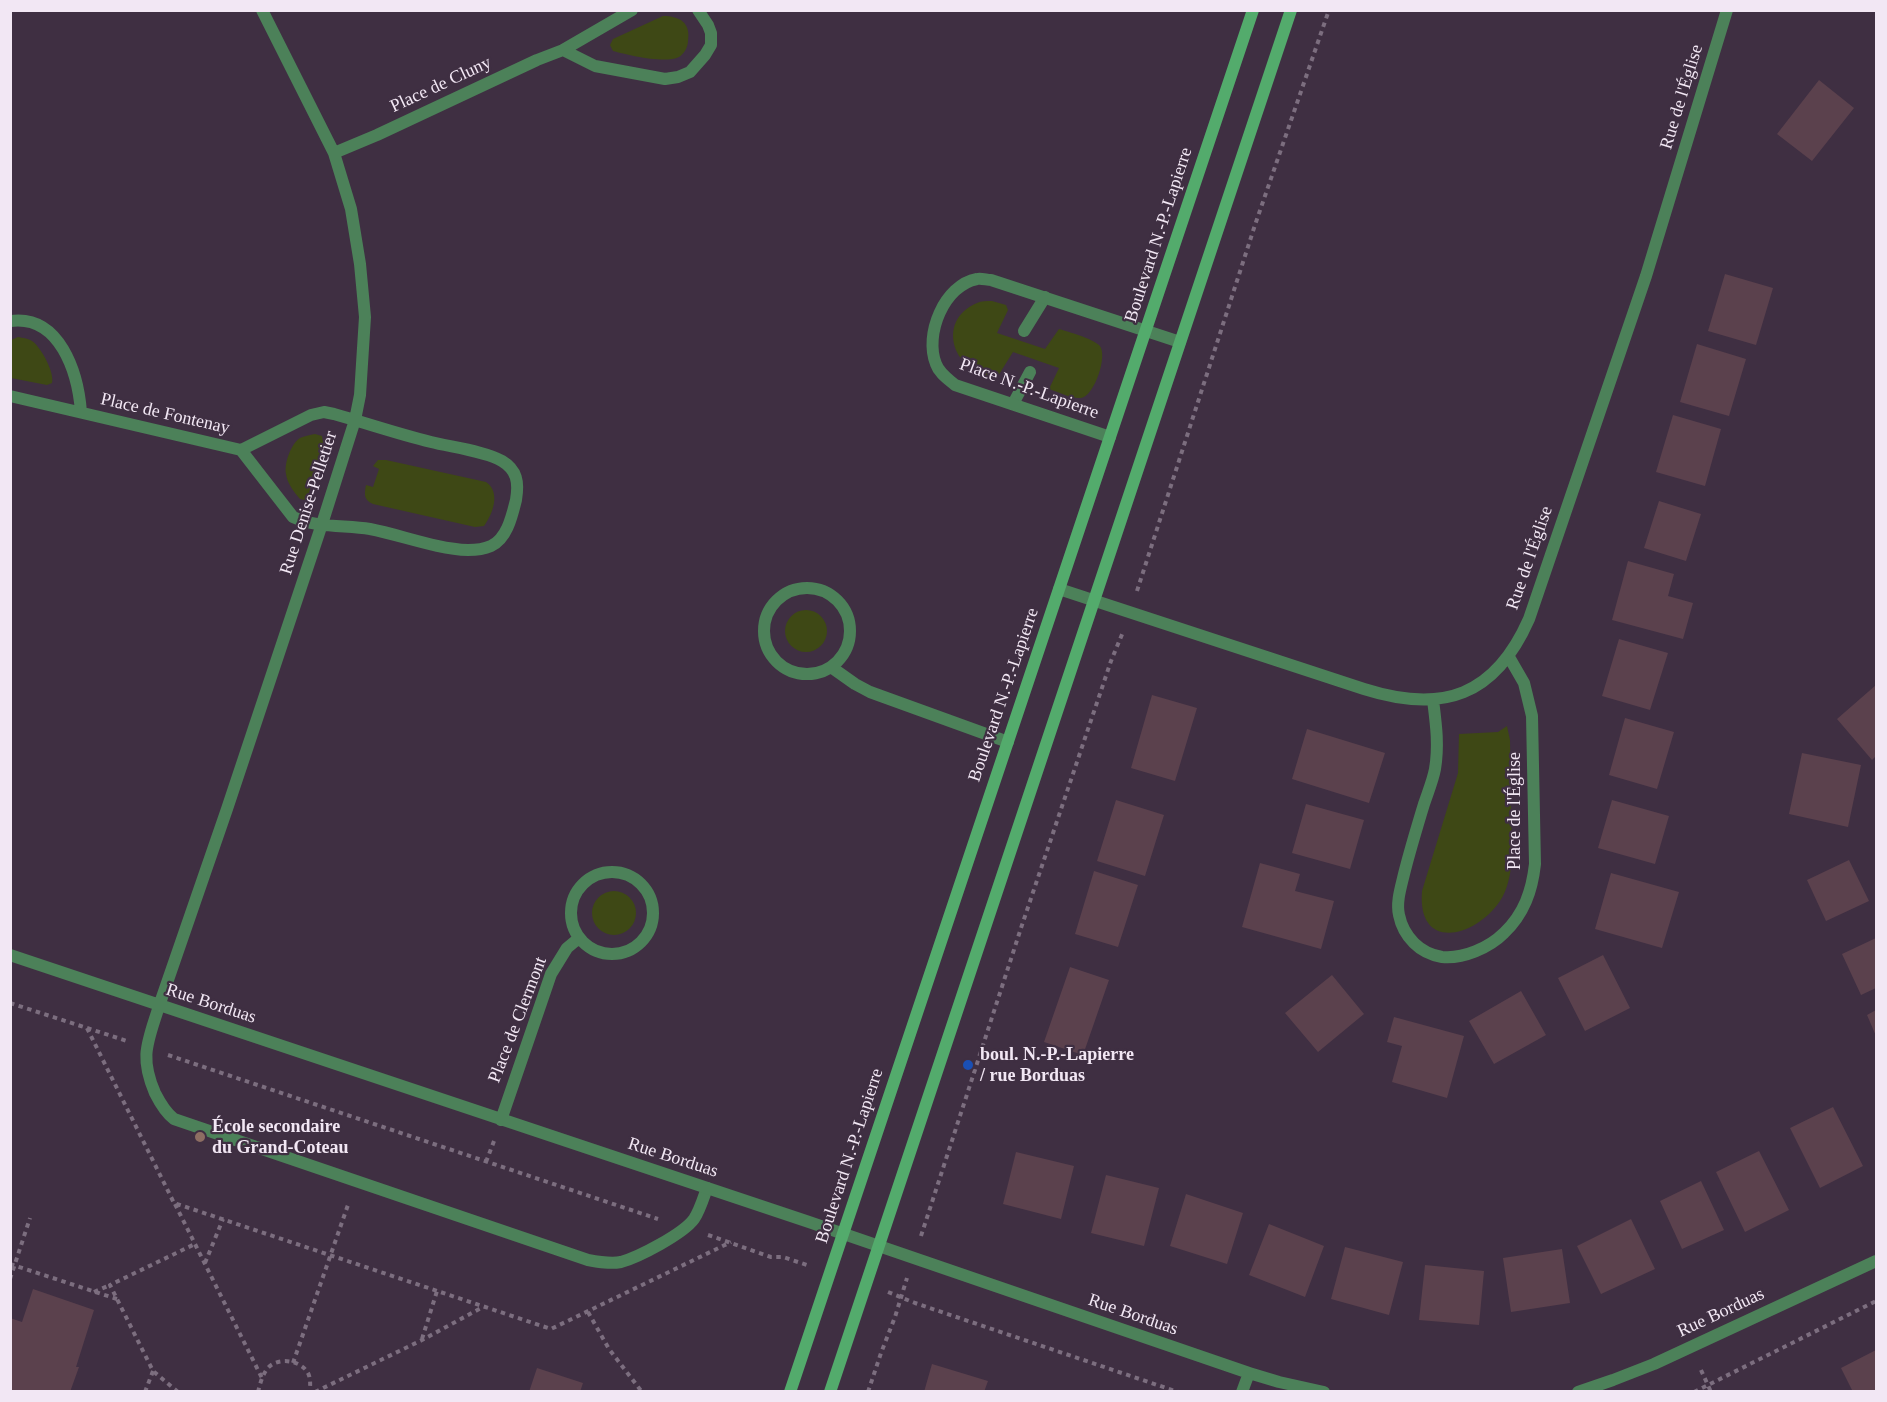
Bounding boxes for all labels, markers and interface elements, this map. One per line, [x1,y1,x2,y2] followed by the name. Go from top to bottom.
[1656,42,1708,152] street label: Rue de l'Église
[387,52,495,118] street label: Place de Cluny
[1121,145,1197,325] street label: Boulevard N.-P.-Lapierre
[957,354,1101,424] street label: Place N.-P.-Lapierre
[98,389,232,439] street label: Place de Fontenay
[276,429,342,577] street label: Rue Denise-Pelletier
[1502,503,1558,613] street label: Rue de l'Église
[964,605,1044,785] street label: Boulevard N.-P.-Lapierre
[1504,752,1526,870] street label: Place de l'Église
[484,954,552,1086] street label: Place de Clermont
[163,979,259,1029] street label: Rue Borduas
[980,1044,1134,1086] place label: boul. N.-P.-Lapierre / rue Borduas
[961,1058,975,1072] marker: boul. N.-P.-Lapierre / rue Borduas
[812,1066,888,1246] street label: Boulevard N.-P.-Lapierre
[212,1116,349,1158] place label: École secondaire du Grand-Coteau
[193,1130,207,1144] marker: École secondaire du Grand-Coteau
[625,1133,721,1183] street label: Rue Borduas
[1674,1283,1768,1343] street label: Rue Borduas
[1085,1290,1181,1340] street label: Rue Borduas

